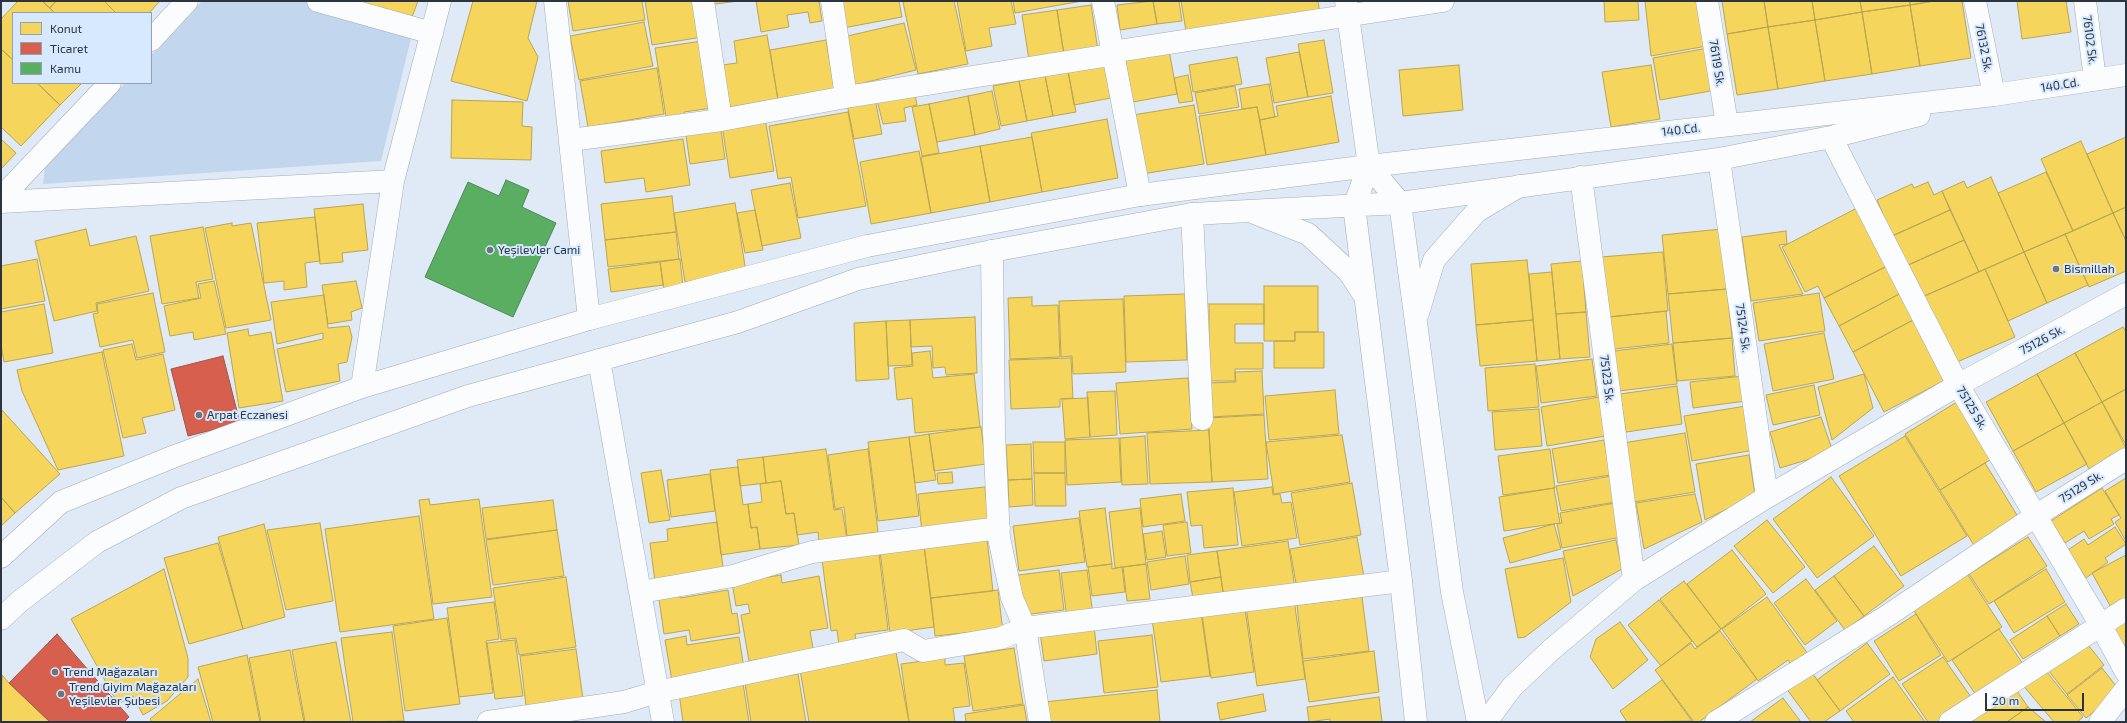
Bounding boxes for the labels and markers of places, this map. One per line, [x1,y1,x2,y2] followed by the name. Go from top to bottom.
[498,243,580,257] place label: Yeşilevler Cami
[485,245,495,255] marker: Yeşilevler Cami
[2064,262,2115,276] place label: Bismillah
[2051,264,2061,274] marker: Bismillah
[207,408,288,422] place label: Arpat Eczanesi
[194,410,204,420] marker: Arpat Eczanesi
[63,665,157,679] place label: Trend Mağazaları
[50,667,60,677] marker: Trend Mağazaları
[69,680,196,708] place label: Trend Giyim Mağazaları Yeşilevler Şubesi
[56,689,66,699] marker: Trend Giyim Mağazaları Yeşilevler Şubesi

